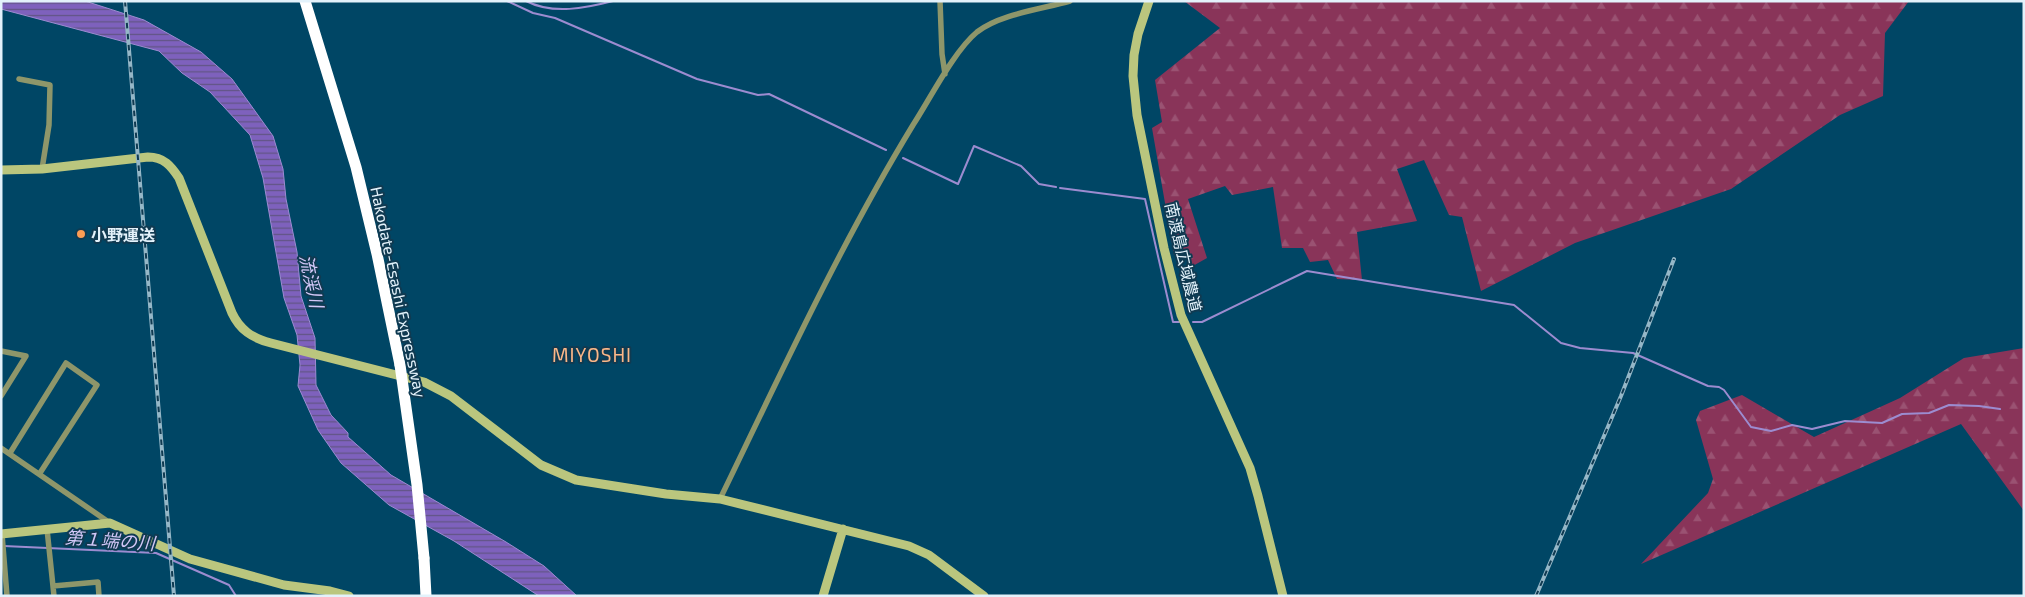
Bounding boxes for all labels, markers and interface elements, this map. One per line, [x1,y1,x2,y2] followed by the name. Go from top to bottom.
[367,185,431,400] street label: Hakodate-Esashi Expressway
[1162,200,1206,314] street label: 南渡島広域農道
[91,225,155,244] place label: 小野運送
[75,228,87,240] marker: 小野運送
[296,252,329,312] water label: 流渓川
[552,343,632,366] district label: MIYOSHI
[64,526,158,554] water label: 第１端の川

